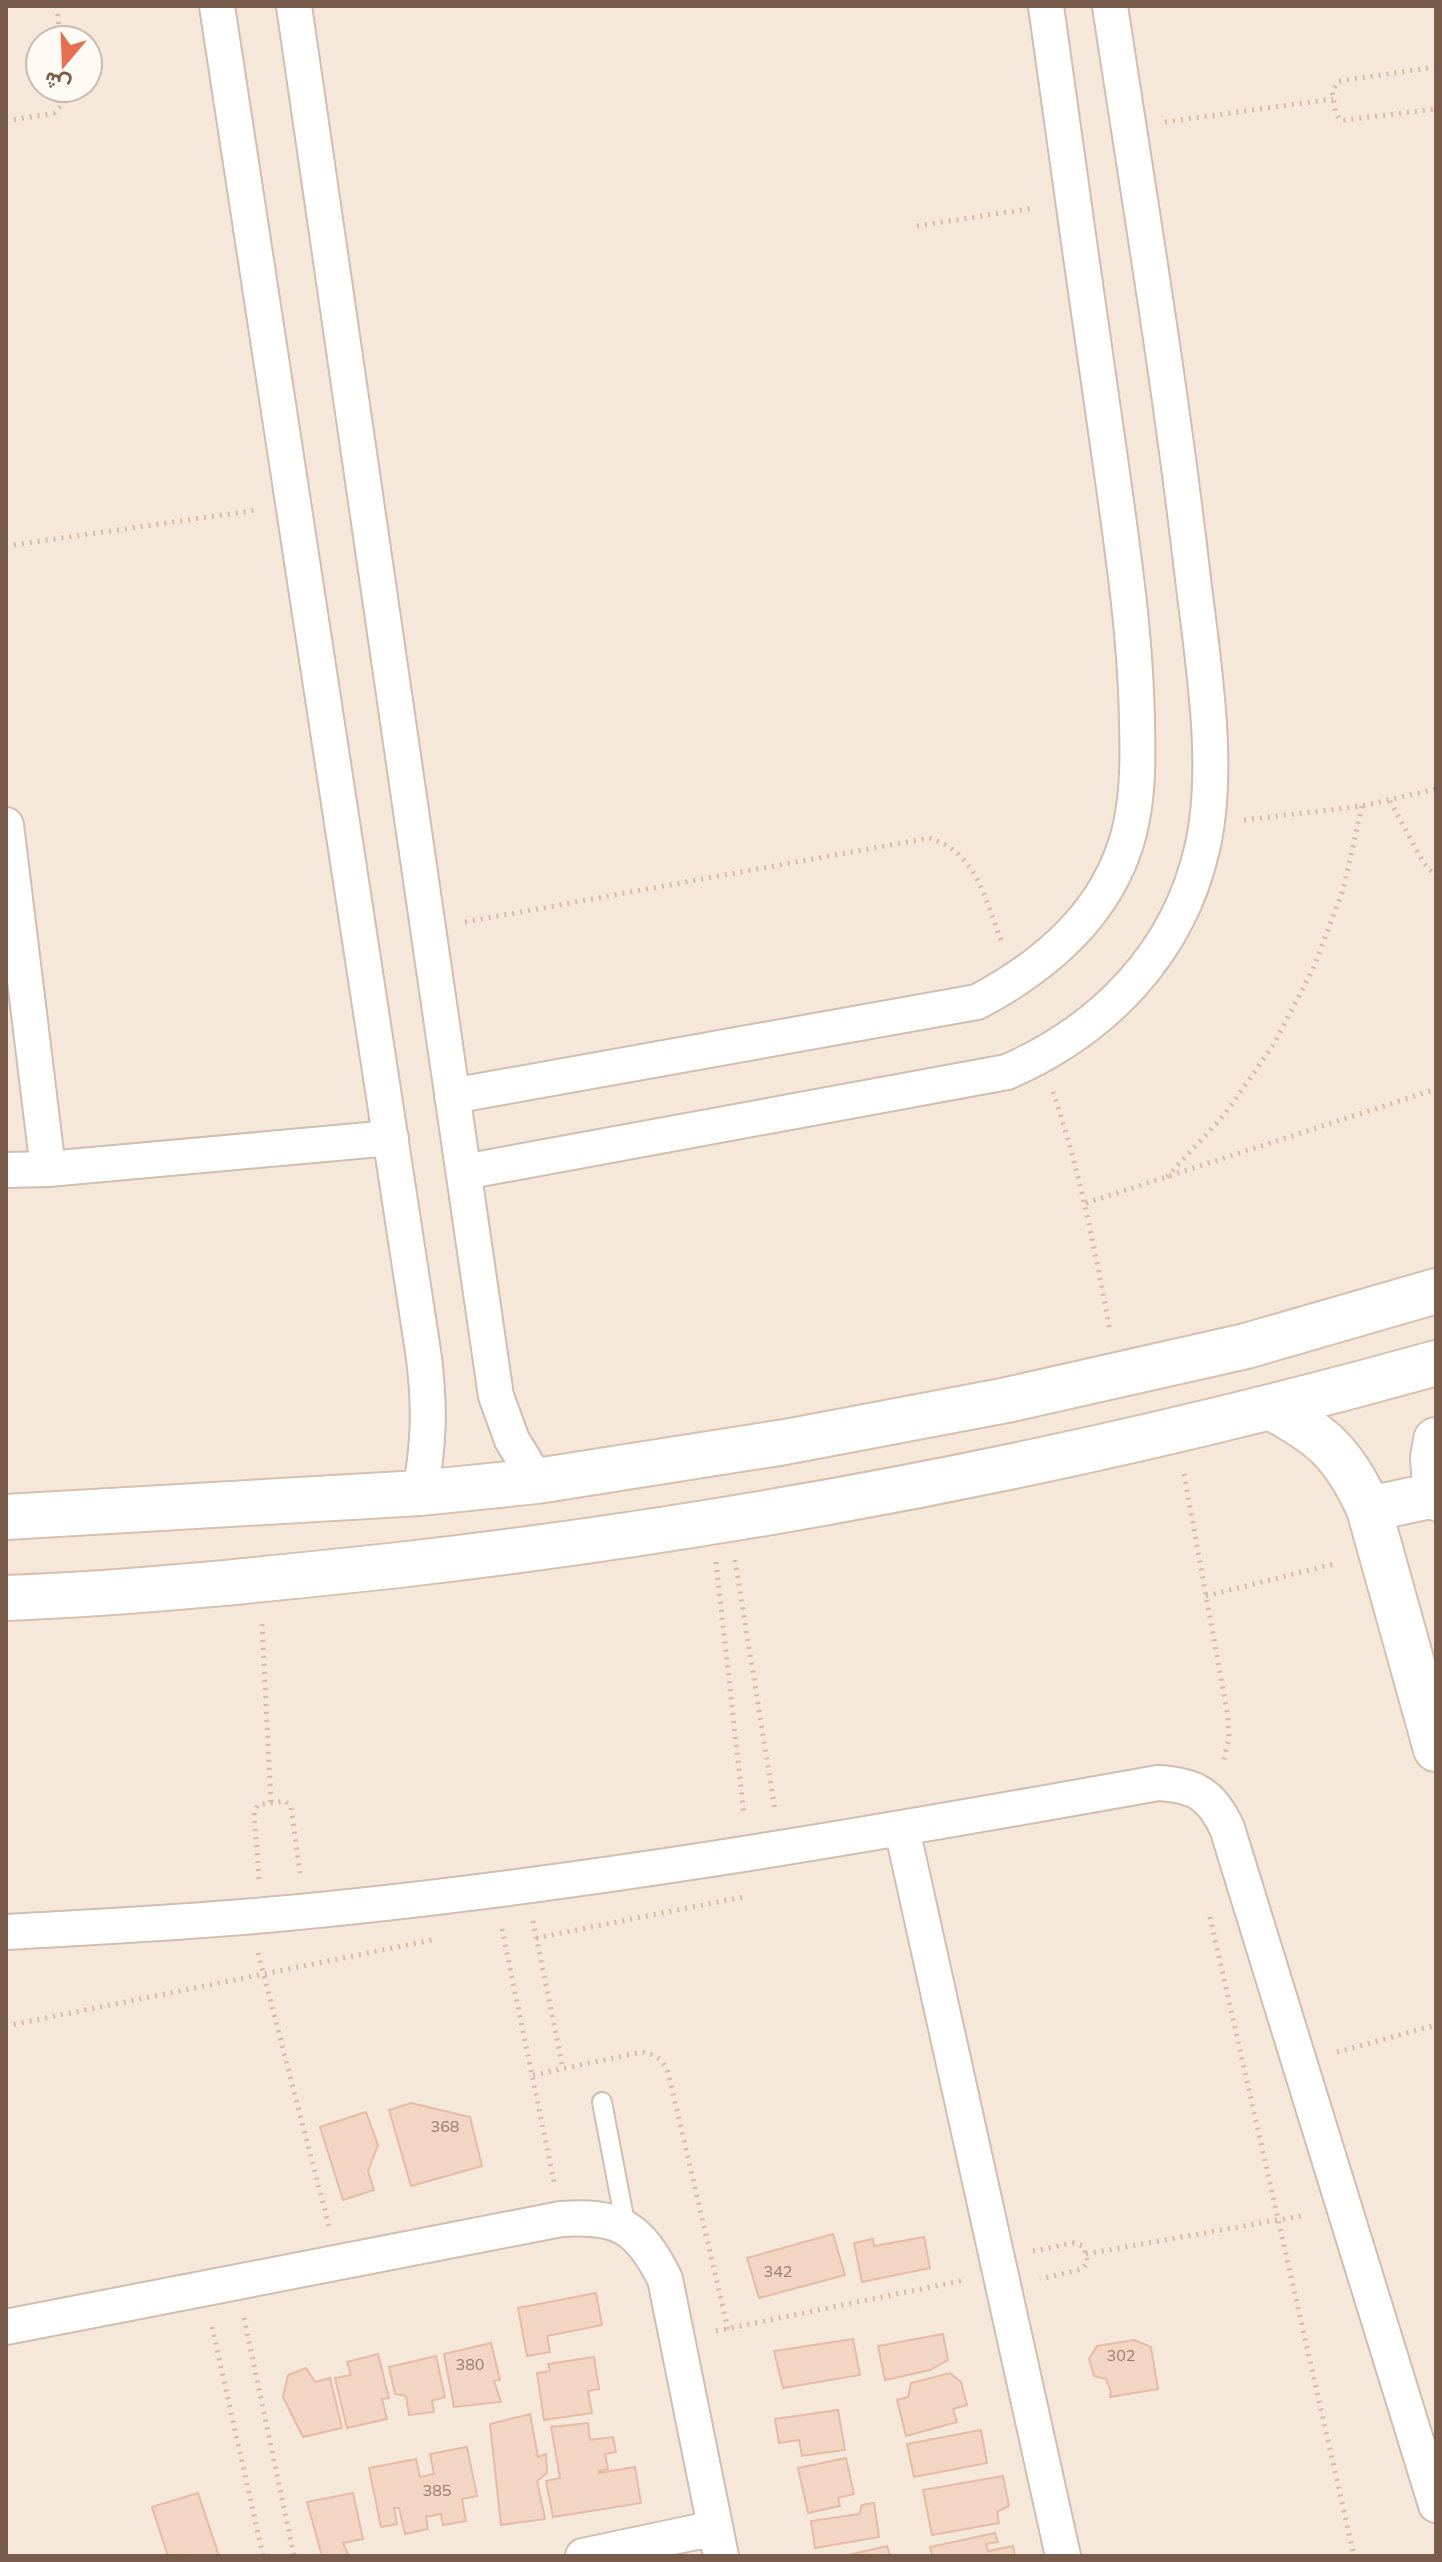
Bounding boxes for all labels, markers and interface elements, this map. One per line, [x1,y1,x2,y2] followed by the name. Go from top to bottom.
[24,24,104,104] north arrow
[40,65,75,100] text: ش
[431,2116,459,2136] house number: 368
[764,2261,792,2281] house number: 342
[1107,2345,1135,2365] house number: 302
[456,2354,484,2374] house number: 380
[423,2480,451,2500] house number: 385

